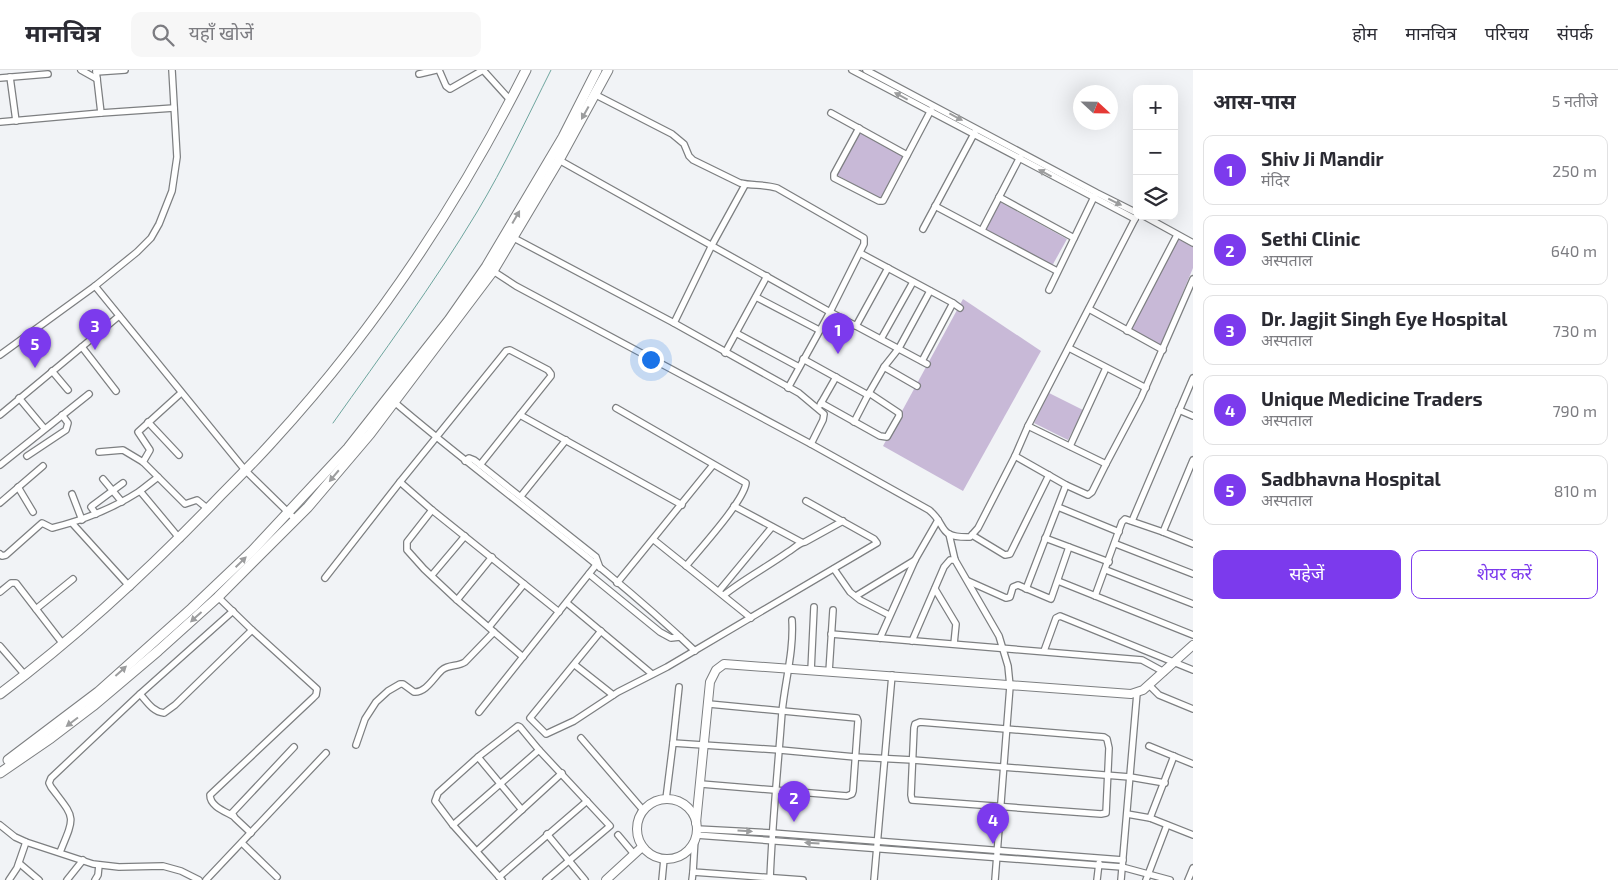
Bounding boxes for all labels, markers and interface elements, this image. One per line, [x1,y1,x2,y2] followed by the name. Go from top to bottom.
[131,12,481,57] search box
[25,18,101,47] text: मानचित्र
[149,21,177,49] icon: search
[189,21,254,44] text: यहाँ खोजें
[1352,22,1377,44] text: होम
[1405,22,1457,44] text: मानचित्र
[1485,22,1529,44] text: परिचय
[1557,22,1593,44] text: संपर्क
[1073,85,1118,130] north arrow
[1133,85,1178,220] map controls
[1133,85,1178,130] button: +
[1213,88,1296,113] text: आस-पास
[1552,91,1598,110] text: 5 नतीजे
[894,92,909,100] one-way arrow
[581,106,589,120] one-way arrow
[949,113,963,121] one-way arrow
[1133,130,1178,175] button: −
[1261,147,1384,170] text: Shiv Ji Mandir
[1227,161,1233,180] text: 1
[1552,161,1597,180] text: 250 m
[1038,168,1051,177] one-way arrow
[1261,170,1290,189] text: मंदिर
[1133,175,1178,220] button: layers
[1108,198,1122,206] one-way arrow
[512,209,520,224] one-way arrow
[1261,227,1360,250] text: Sethi Clinic
[1225,241,1235,260] text: 2
[1551,241,1597,260] text: 640 m
[1261,250,1313,269] text: अस्पताल
[1261,307,1508,330] text: Dr. Jagjit Singh Eye Hospital
[79,309,111,350] pin: 3
[822,313,854,354] pin: 1
[1225,321,1235,340] text: 3
[1553,321,1597,340] text: 730 m
[19,327,51,368] pin: 5
[1261,330,1313,349] text: अस्पताल
[638,347,664,373] your location
[1261,387,1483,410] text: Unique Medicine Traders
[1225,401,1235,420] text: 4
[1552,401,1597,420] text: 790 m
[1261,410,1313,429] text: अस्पताल
[1261,467,1441,490] text: Sadbhavna Hospital
[329,470,340,482] one-way arrow
[1226,481,1234,500] text: 5
[1554,481,1597,500] text: 810 m
[1261,490,1313,509] text: अस्पताल
[1213,550,1401,599] button: सहेजें
[1411,550,1598,599] button: शेयर करें
[234,556,246,568] one-way arrow
[190,611,202,623] one-way arrow
[114,666,127,677] one-way arrow
[65,717,79,727] one-way arrow
[778,781,810,822] pin: 2
[977,803,1009,844] pin: 4
[738,828,754,836] one-way arrow
[804,838,820,846] one-way arrow

